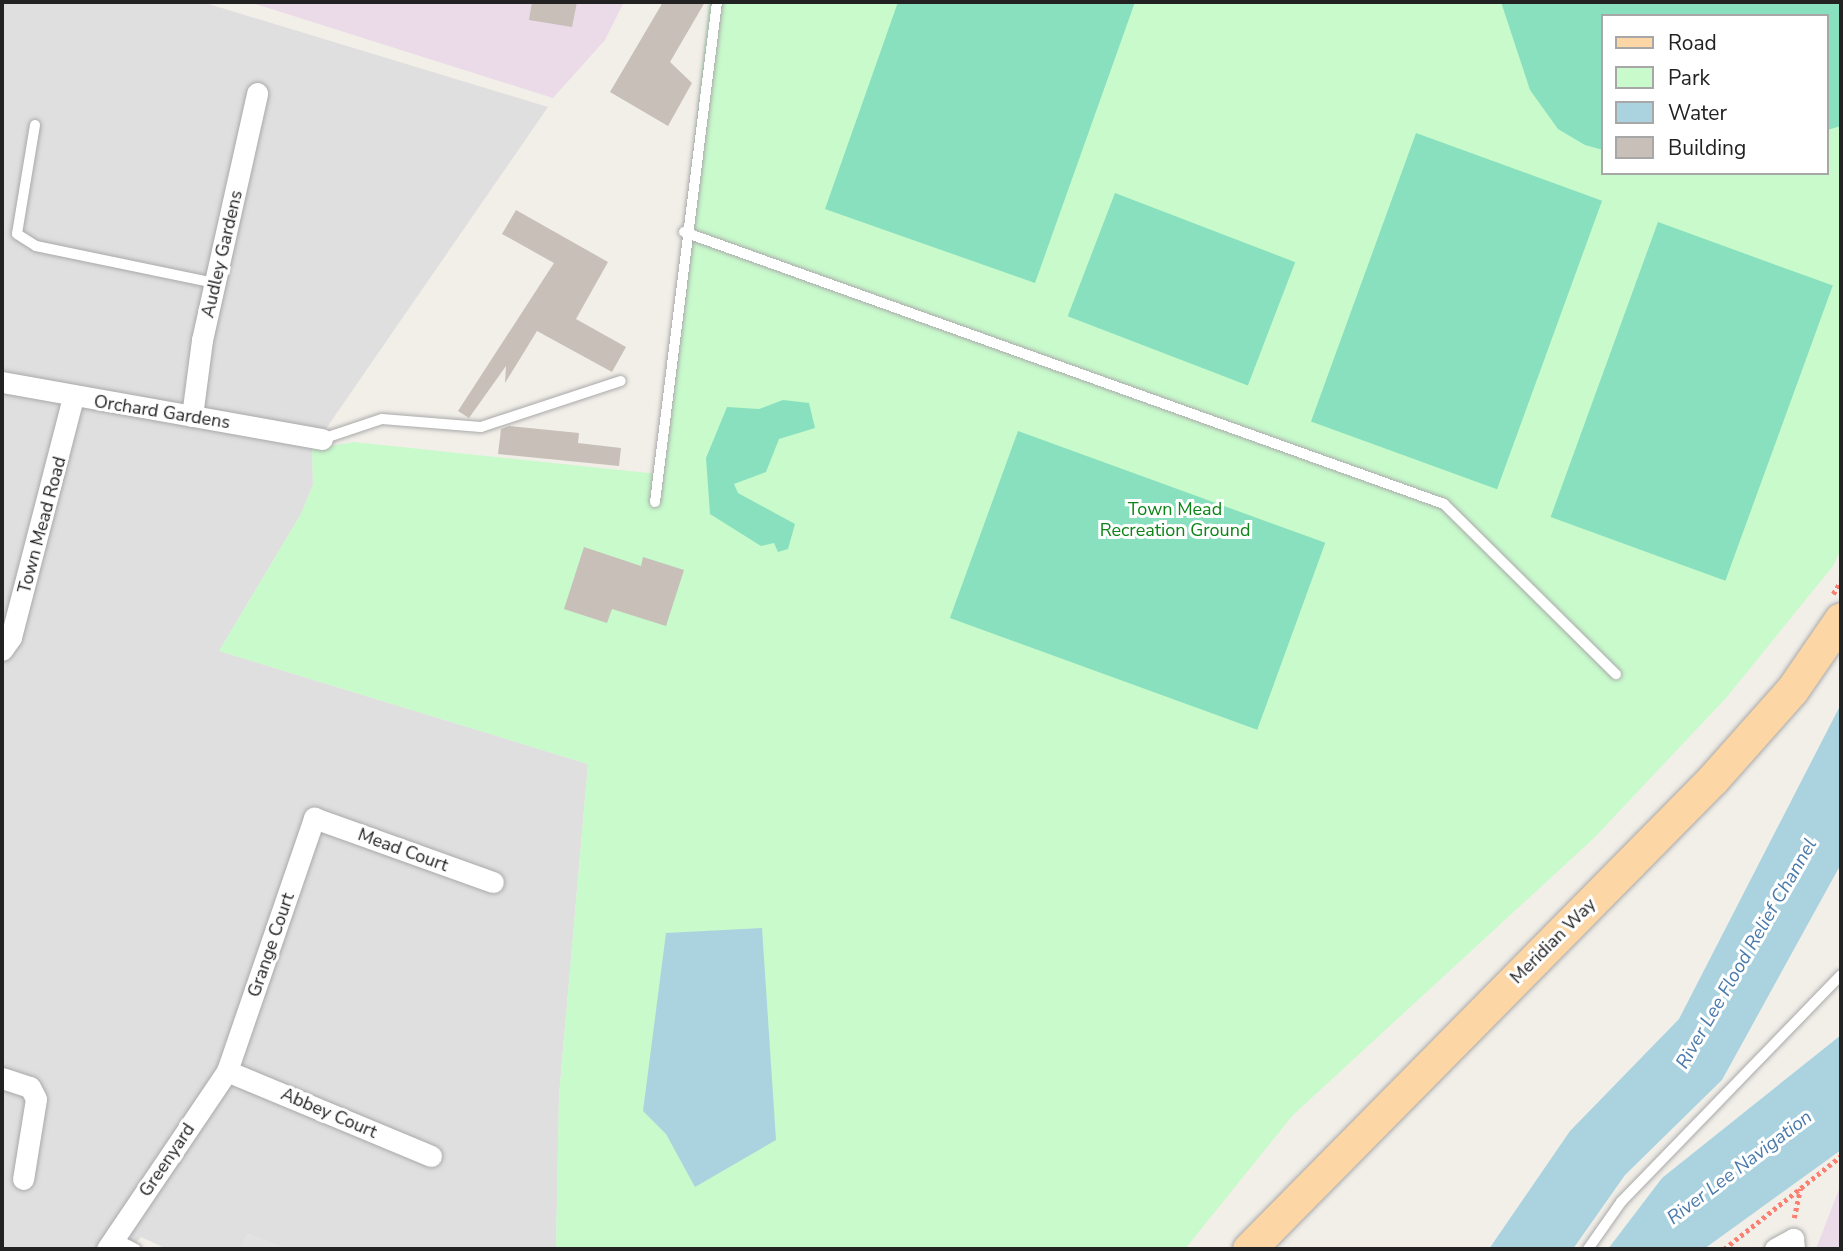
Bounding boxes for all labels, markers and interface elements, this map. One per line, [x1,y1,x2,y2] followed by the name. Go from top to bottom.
[1602,14,1829,175] legend
[1668,29,1717,57] text: Road
[1668,64,1710,92] text: Park
[1668,99,1727,127] text: Water
[1668,134,1746,162] text: Building
[197,188,247,320] street label: Audley Gardens
[92,391,232,433] street label: Orchard Gardens
[13,454,71,596] street label: Town Mead Road
[1100,499,1250,542] park label: Town Mead Recreation Ground
[355,824,451,876] street label: Mead Court
[1672,835,1822,1073] water label: River Lee Flood Relief Channel
[243,890,299,1000] street label: Grange Court
[1506,894,1600,988] street label: Meridian Way
[278,1083,380,1143] street label: Abbey Court
[1663,1106,1817,1230] water label: River Lee Navigation
[135,1119,199,1201] street label: Greenyard

